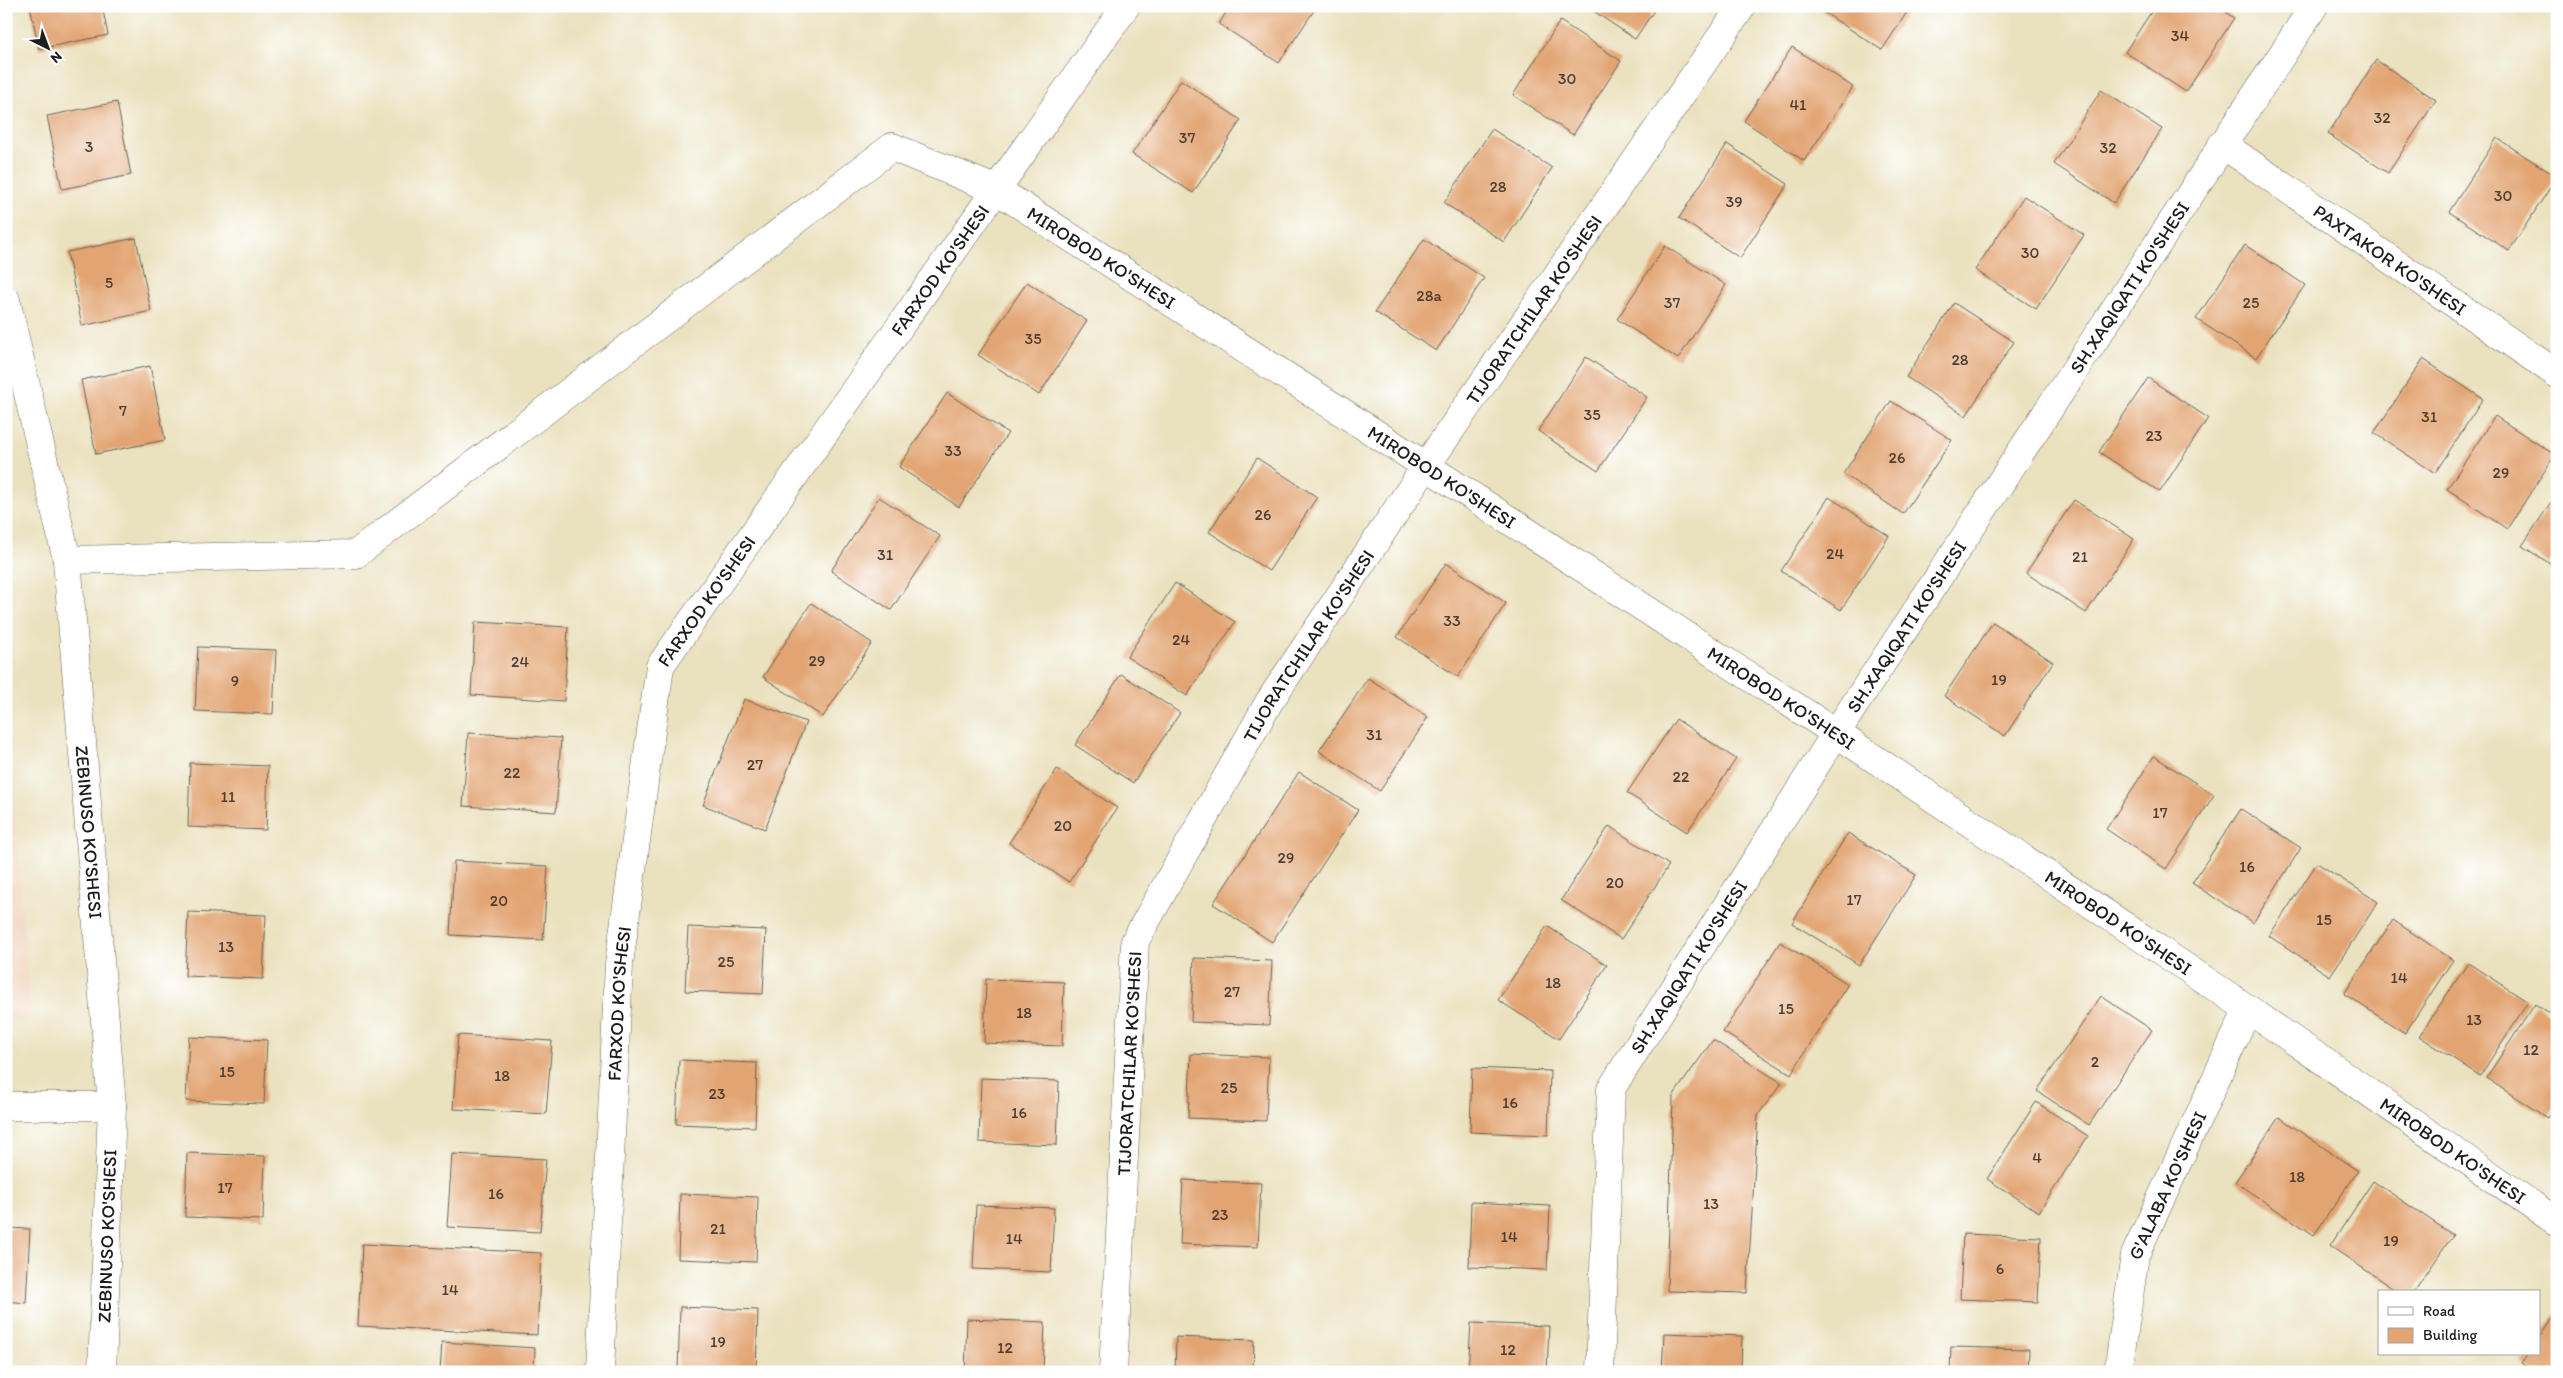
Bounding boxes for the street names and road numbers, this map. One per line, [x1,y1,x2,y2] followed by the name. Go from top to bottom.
[2064,197,2194,377] street label: SH.XAQIQATI KO'SHESI
[2309,199,2471,320] street label: PAXTAKOR KO'SHESI
[885,200,994,340] street label: FARXOD KO'SHESI
[1023,201,1180,314] street label: MIROBOD KO'SHESI
[1461,210,1607,408] street label: TIJORATCHILAR KO'SHESI
[1364,420,1521,533] street label: MIROBOD KO'SHESI
[652,531,760,671] street label: FARXOD KO'SHESI
[1841,536,1971,717] street label: SH.XAQIQATI KO'SHESI
[1238,545,1379,746] street label: TIJORATCHILAR KO'SHESI
[1703,641,1860,754] street label: MIROBOD KO'SHESI
[71,744,108,920] street label: ZEBINUSO KO'SHESI
[2041,865,2196,980] street label: MIROBOD KO'SHESI
[1625,876,1752,1058] street label: SH.XAQIQATI KO'SHESI
[602,925,636,1081] street label: FARXOD KO'SHESI
[1112,951,1146,1176] street label: TIJORATCHILAR KO'SHESI
[2376,1092,2531,1209] street label: MIROBOD KO'SHESI
[2123,1107,2211,1263] street label: G'ALABA KO'SHESI
[92,1149,122,1323] street label: ZEBINUSO KO'SHESI

